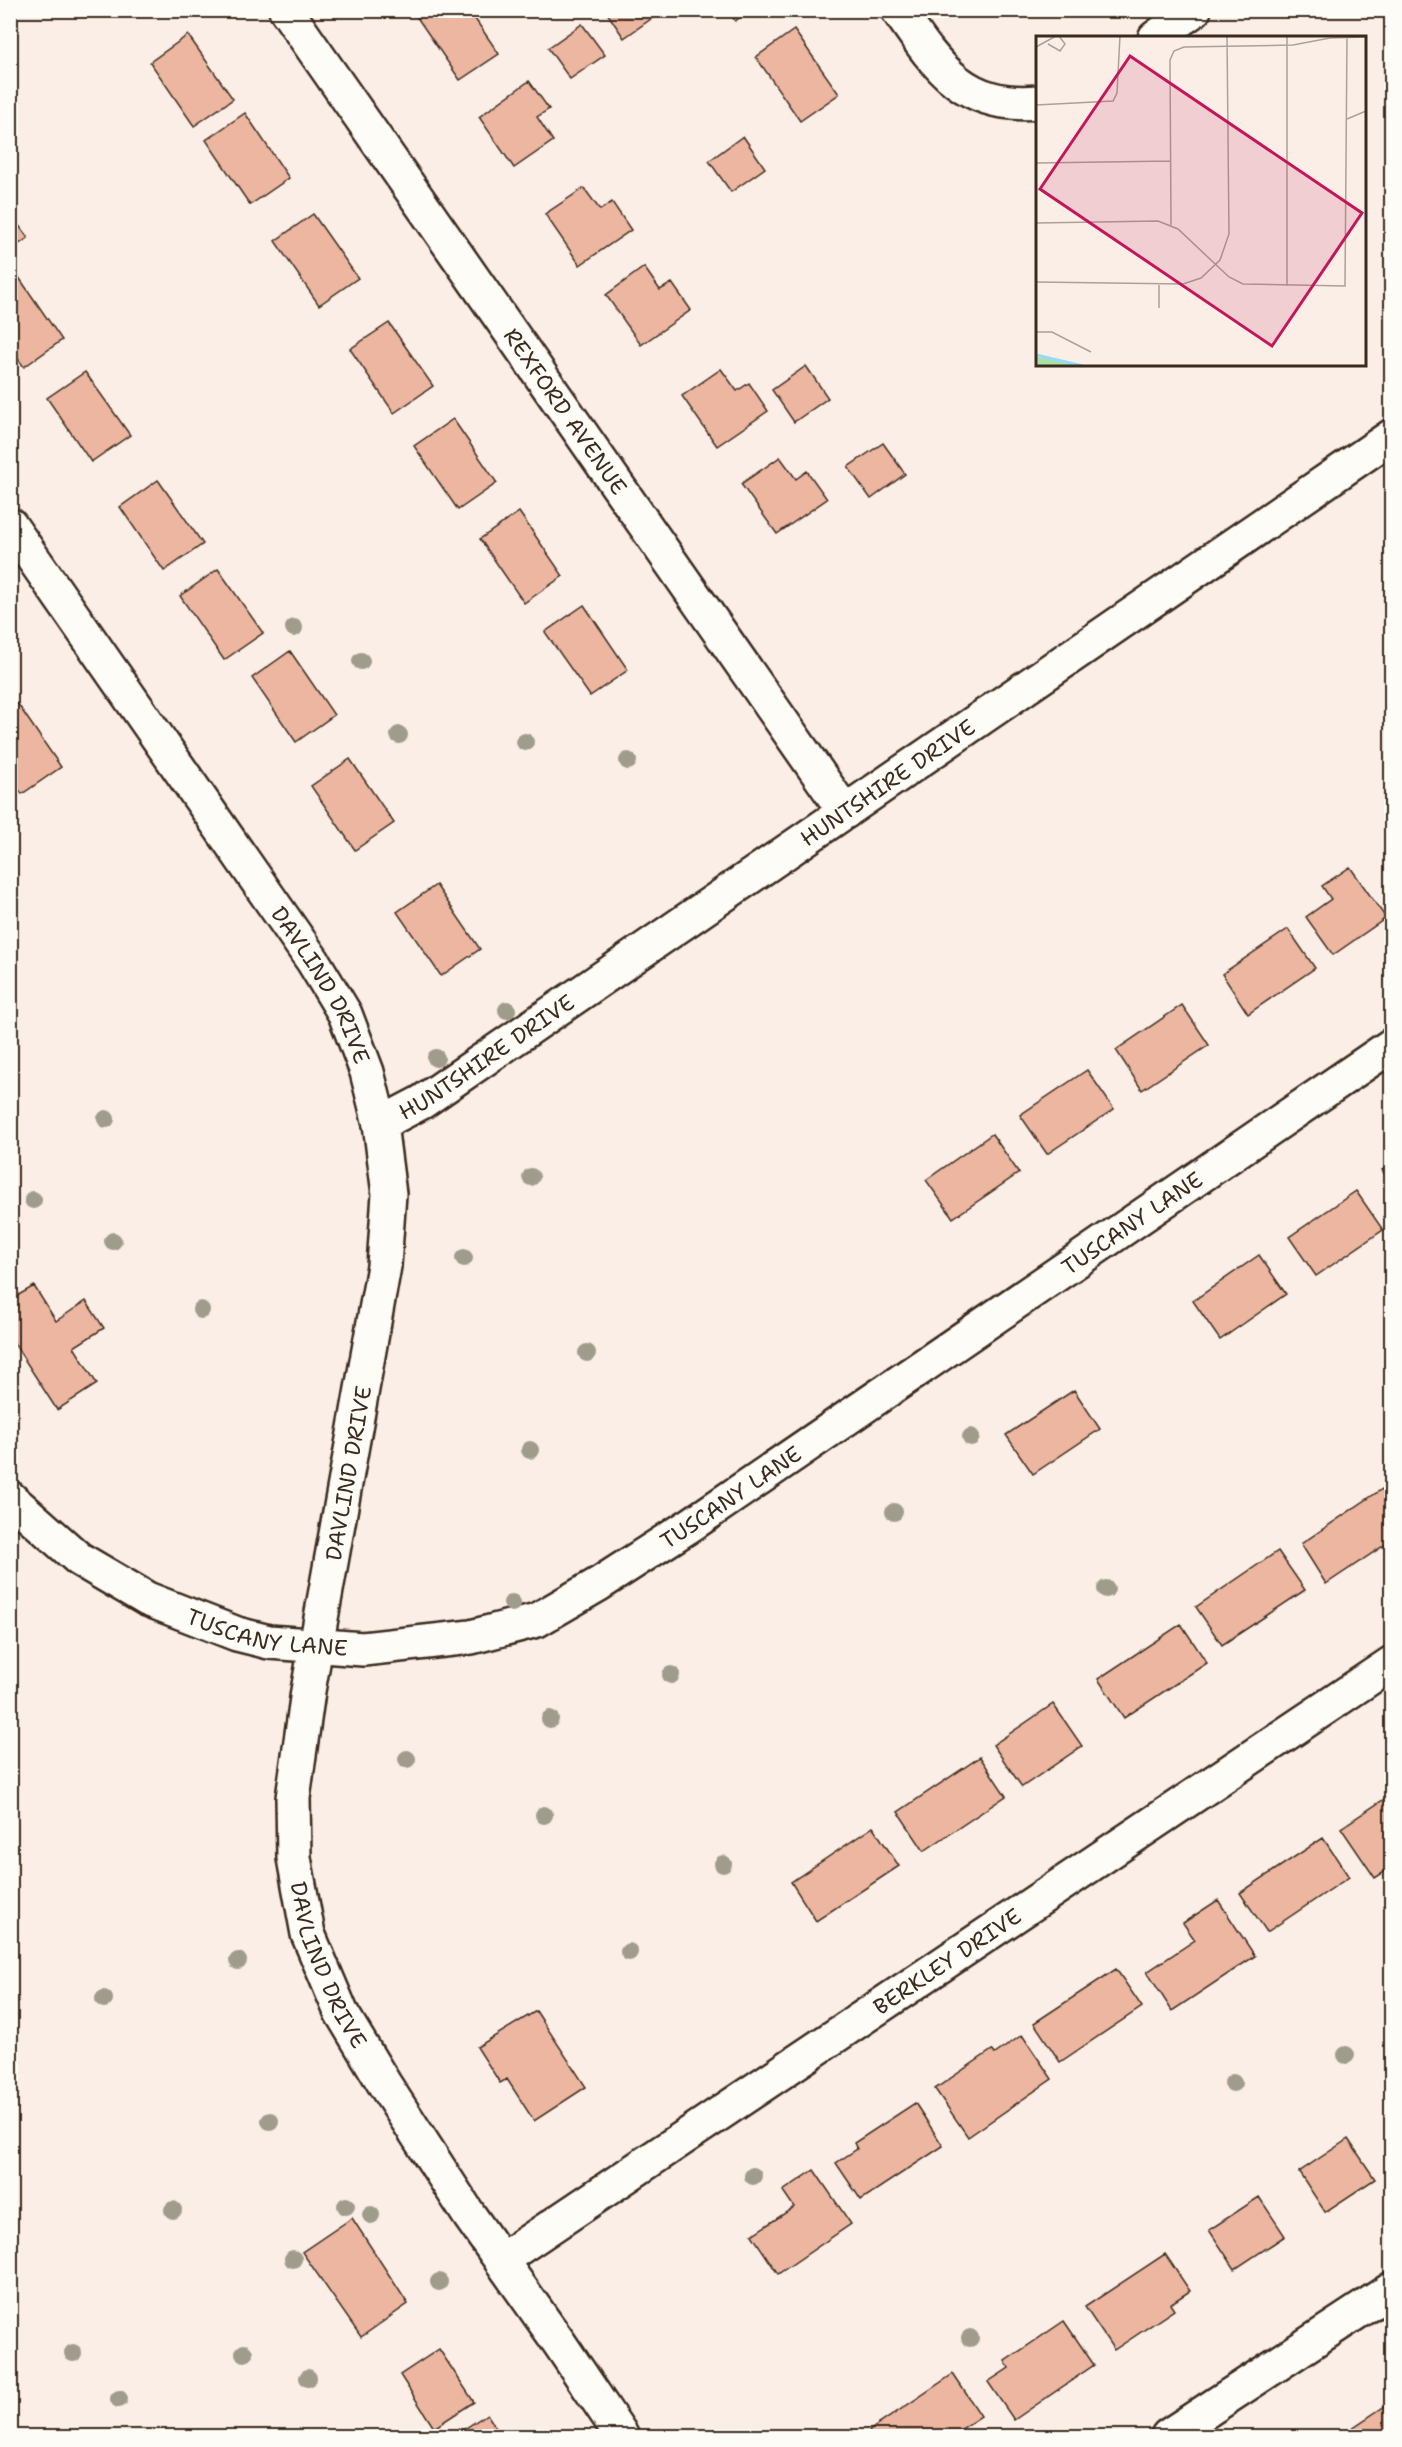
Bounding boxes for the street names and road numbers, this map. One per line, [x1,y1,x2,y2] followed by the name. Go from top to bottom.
[497,322,633,501] street label: REXFORD AVENUE
[795,713,981,853] street label: HUNTSHIRE DRIVE
[264,901,376,1068] street label: DAVLIND DRIVE
[394,988,580,1127] street label: HUNTSHIRE DRIVE
[1056,1165,1208,1282] street label: TUSCANY LANE
[319,1383,378,1563] street label: DAVLIND DRIVE
[655,1439,807,1556] street label: TUSCANY LANE
[182,1602,349,1663] street label: TUSCANY LANE
[284,1879,373,2054] street label: DAVLIND DRIVE
[868,1902,1027,2021] street label: BERKLEY DRIVE

